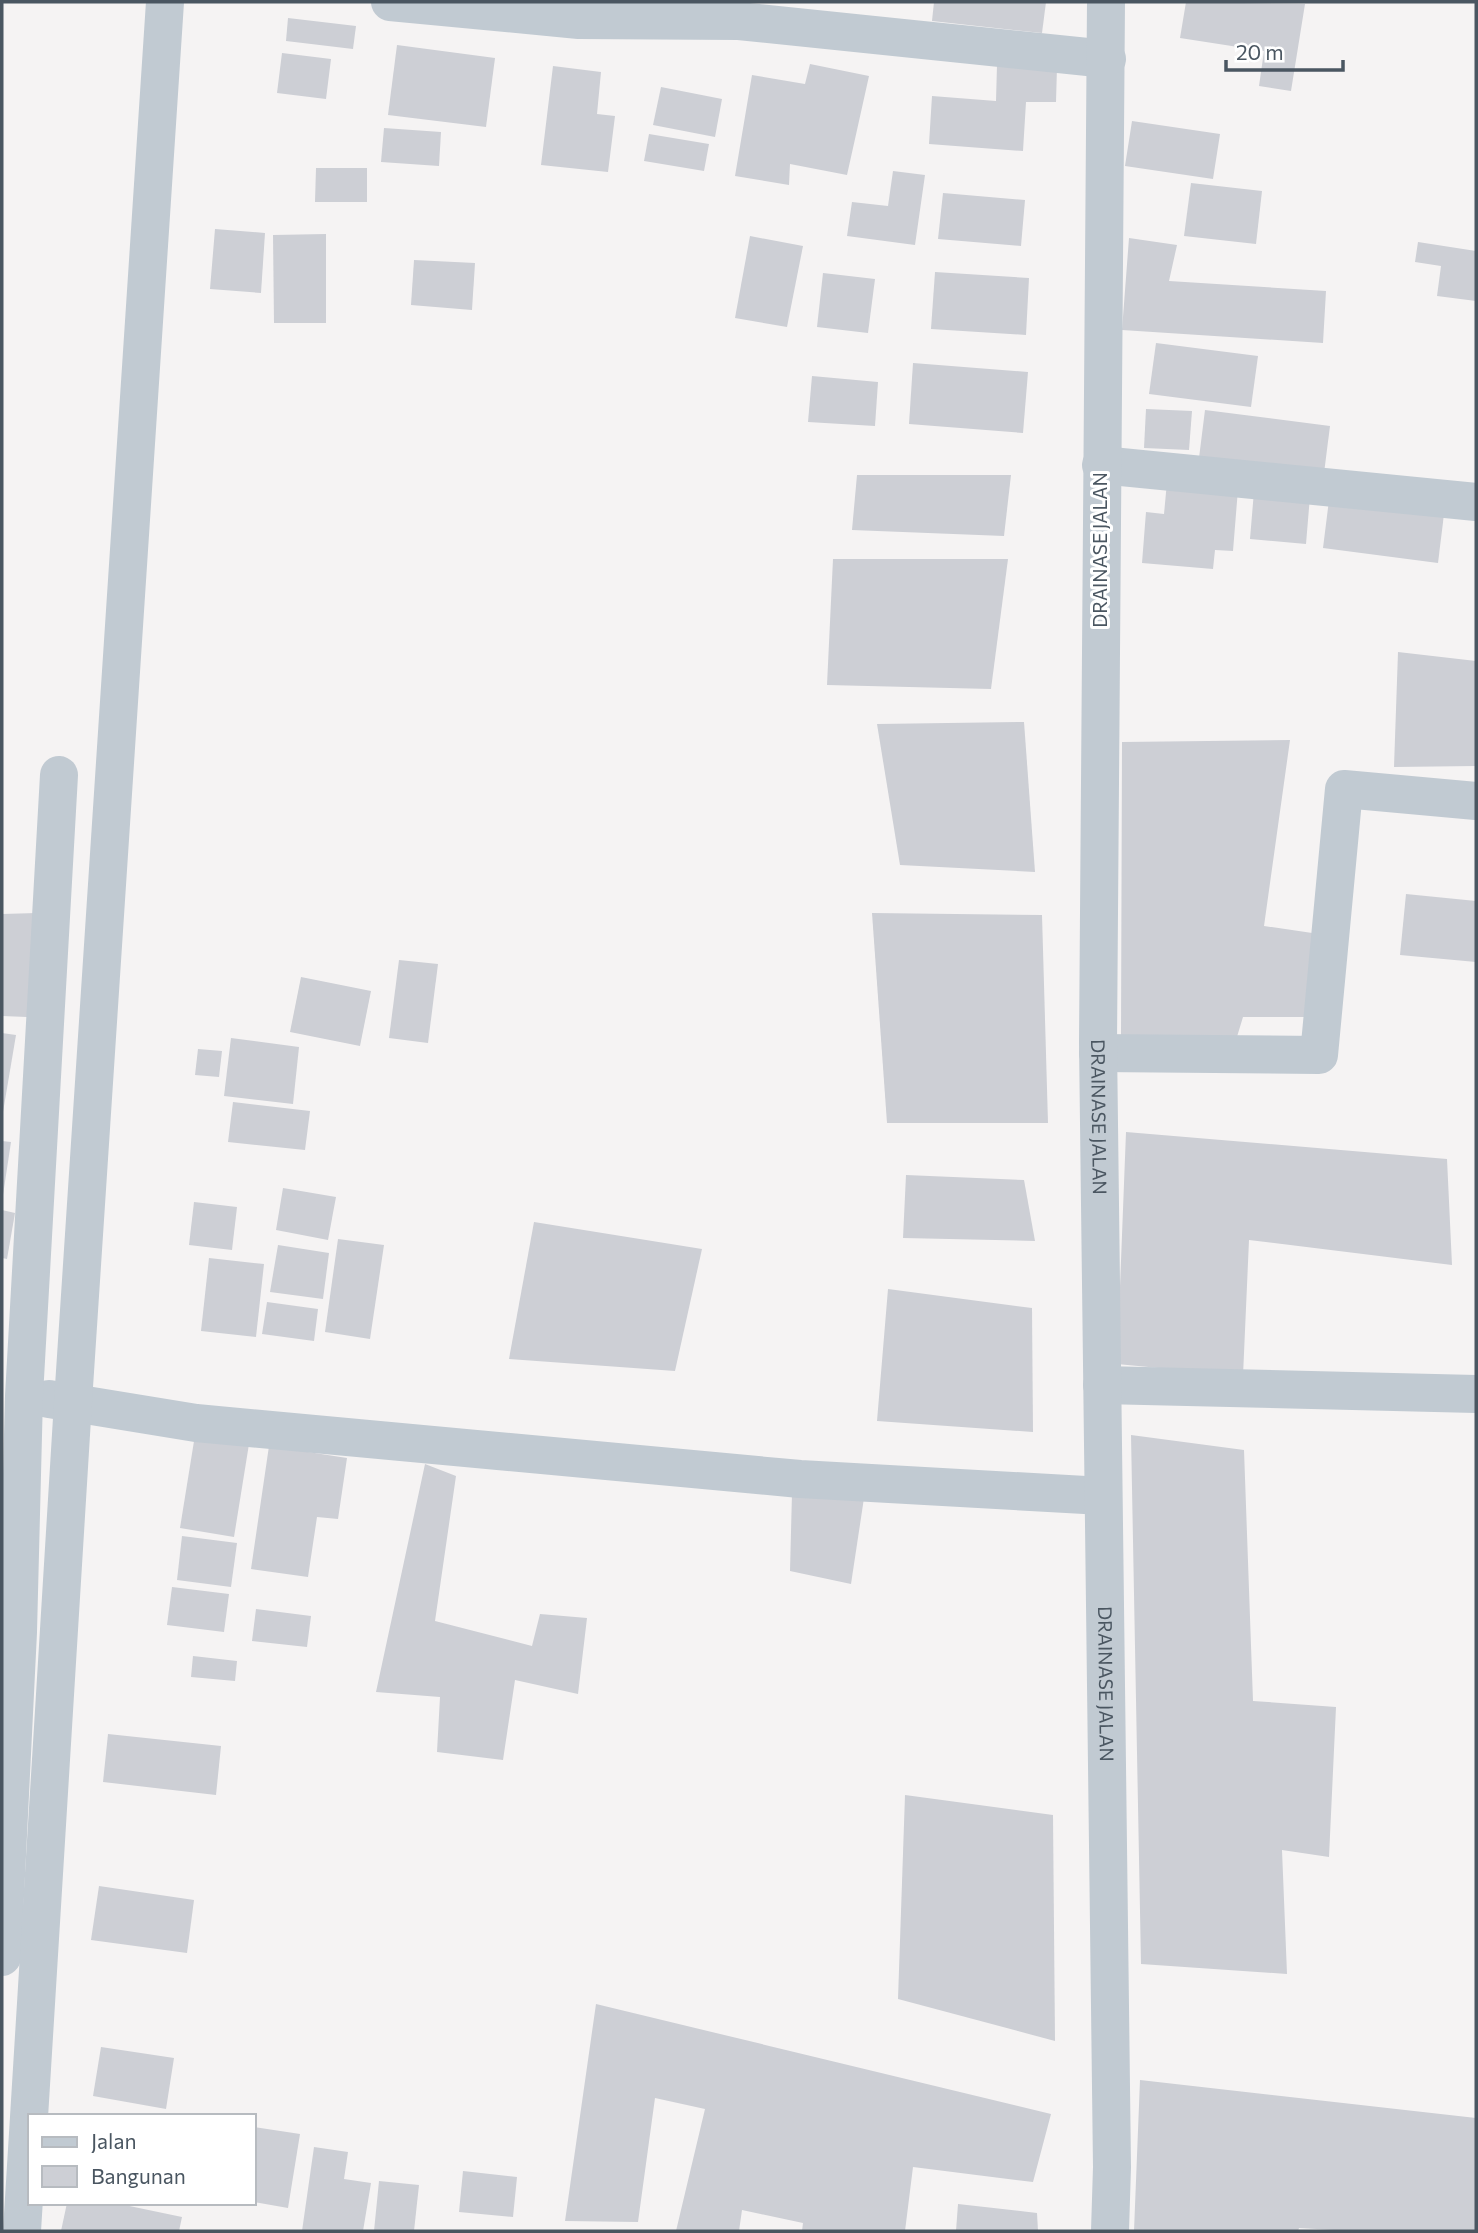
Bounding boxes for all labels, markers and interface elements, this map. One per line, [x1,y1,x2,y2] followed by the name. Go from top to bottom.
[1226,28,1343,72] scale bar
[1236,39,1284,64] text: 20 m
[1088,472,1111,628] street label: DRAINASE JALAN
[1087,1039,1112,1195] street label: DRAINASE JALAN
[1094,1606,1119,1762] street label: DRAINASE JALAN
[28,2114,256,2205] legend
[91,2128,136,2153] text: Jalan
[91,2163,186,2188] text: Bangunan

